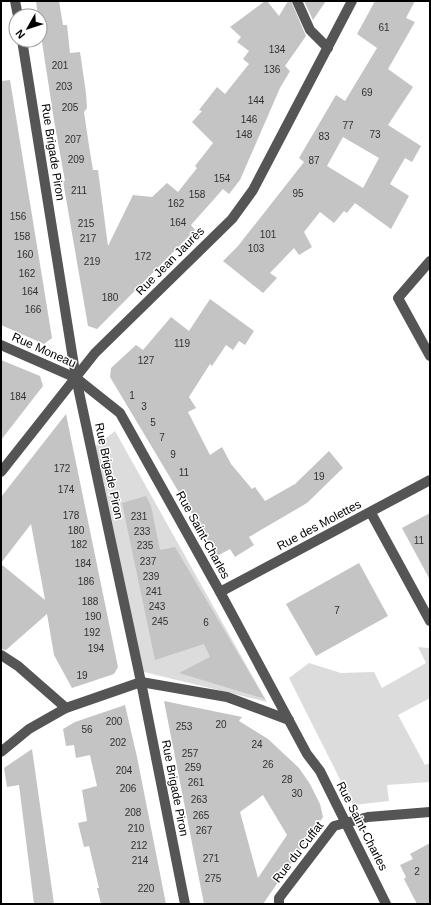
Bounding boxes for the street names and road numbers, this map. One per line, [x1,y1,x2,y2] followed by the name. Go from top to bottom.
[38,102,68,202] street label: Rue Brigade Piron
[133,224,207,298] street label: Rue Jean Jaurès
[10,330,78,370] street label: Rue Moneau
[92,422,126,520] street label: Rue Brigade Piron
[173,489,233,581] street label: Rue Saint-Charles
[274,497,364,553] street label: Rue des Molettes
[159,739,191,837] street label: Rue Brigade Piron
[334,779,390,873] street label: Rue Saint-Charles
[270,818,327,885] street label: Rue du Cuffat

